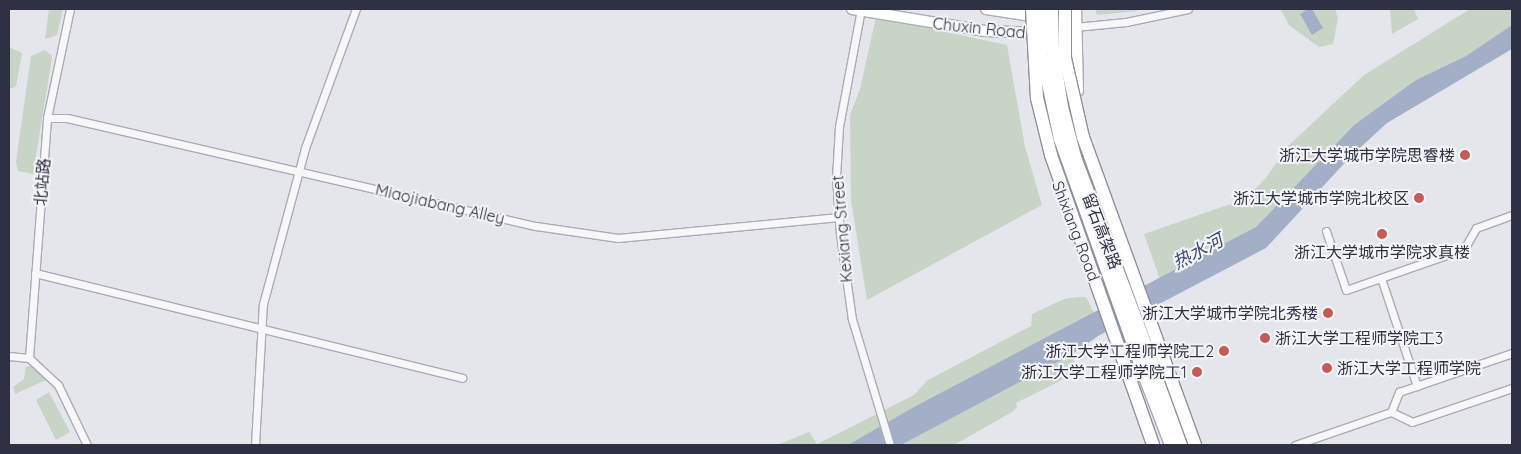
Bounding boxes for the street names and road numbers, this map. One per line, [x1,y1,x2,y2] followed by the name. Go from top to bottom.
[932,14,1026,42] street label: Chuxin Road
[30,157,54,207] street label: 北站路
[828,175,856,283] street label: Kexiang Street
[1048,178,1104,284] street label: Shixiang Road
[374,180,506,228] street label: Miaojiabang Alley
[1079,190,1125,272] street label: 留石高架路

